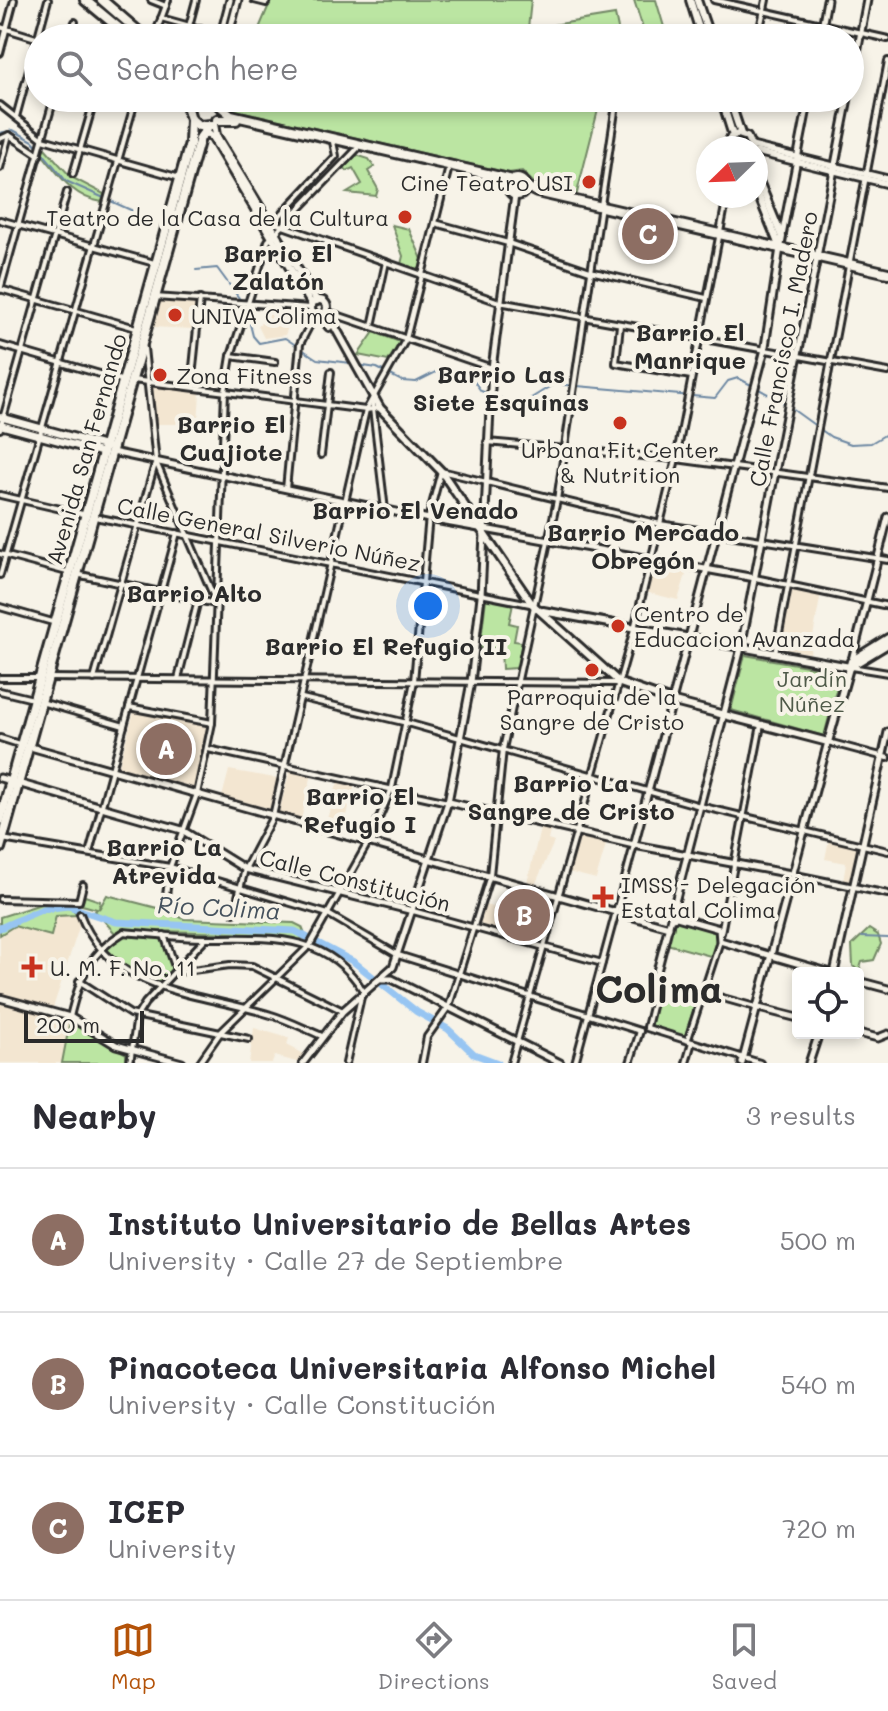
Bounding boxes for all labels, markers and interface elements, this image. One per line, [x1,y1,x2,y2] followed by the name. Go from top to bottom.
[24,24,864,112] search box
[52,46,96,90] icon: search
[116,48,299,88] text: Search here
[696,136,768,208] north arrow
[401,168,573,197] place label: Cine Teatro USI
[580,173,598,191] marker: Cine Teatro USI
[46,203,389,232] place label: Teatro de la Casa de la Cultura
[622,204,674,264] pin: C
[396,208,414,226] marker: Teatro de la Casa de la Cultura
[742,209,824,489] street label: Calle Francisco I. Madero
[223,237,333,296] district label: Barrio El Zalatón
[191,301,337,330] place label: UNIVA Colima
[166,306,184,324] marker: UNIVA Colima
[634,316,746,375] district label: Barrio El Manrique
[39,330,133,568] street label: Avenida San Fernando
[413,358,589,417] district label: Barrio Las Siete Esquinas
[176,361,313,390] place label: Zona Fitness
[151,366,169,384] marker: Zona Fitness
[176,408,286,467] district label: Barrio El Cuajiote
[611,414,629,432] marker: Urbana Fit Center & Nutrition
[521,435,719,489] place label: Urbana Fit Center & Nutrition
[115,490,423,578] street label: Calle General Silverio Núñez
[312,494,518,525] district label: Barrio El Venado
[547,516,739,575] district label: Barrio Mercado Obregón
[126,577,262,608] district label: Barrio Alto
[408,586,448,626] your location
[634,599,855,653] place label: Centro de Educacion Avanzada
[609,617,627,635] marker: Centro de Educacion Avanzada
[265,630,507,661] district label: Barrio El Refugio II
[583,661,601,679] marker: Parroquia de la Sangre de Cristo
[777,664,847,718] park label: Jardín Núñez
[500,682,684,736] place label: Parroquia de la Sangre de Cristo
[140,719,192,779] pin: A
[467,767,675,826] district label: Barrio La Sangre de Cristo
[304,780,416,839] district label: Barrio El Refugio I
[106,831,222,890] district label: Barrio La Atrevida
[257,842,453,918] street label: Calle Constitución
[621,870,816,924] place label: IMSS - Delegación Estatal Colima
[498,885,550,945] pin: B
[592,886,614,908] marker: IMSS - Delegación Estatal Colima
[156,888,282,926] water label: Río Colima
[50,953,195,982] place label: U. M. F. No. 11
[21,956,43,978] marker: U. M. F. No. 11
[595,963,723,1013] district label: Colima
[792,967,864,1039] map controls
[792,967,864,1039] button: locate
[24,1007,144,1043] scale bar
[36,1010,100,1039] text: 200 m
[32,1093,157,1138] text: Nearby
[746,1098,856,1132] text: 3 results
[108,1203,691,1243] text: Instituto Universitario de Bellas Artes
[49,1223,67,1257] text: A
[780,1223,856,1257] text: 500 m
[108,1243,563,1277] text: University · Calle 27 de Septiembre
[108,1347,716,1387] text: Pinacoteca Universitaria Alfonso Michel
[49,1367,67,1401] text: B
[780,1367,856,1401] text: 540 m
[108,1387,496,1421] text: University · Calle Constitución
[108,1491,185,1531] text: ICEP
[48,1511,68,1545] text: C
[782,1511,856,1545] text: 720 m
[108,1531,236,1565] text: University
[111,1618,156,1695] tab: Map
[378,1618,490,1695] tab: Directions
[712,1618,777,1695] tab: Saved

